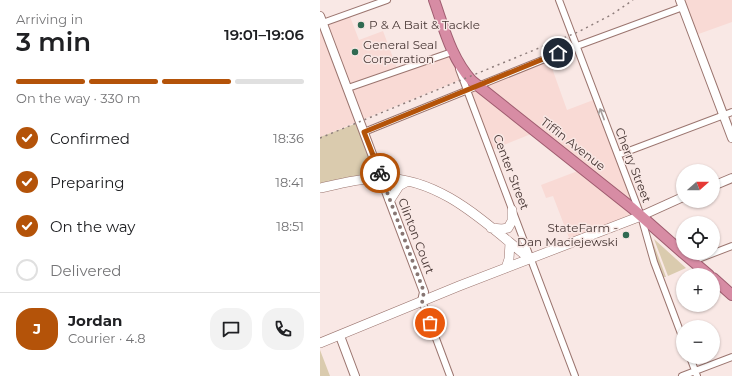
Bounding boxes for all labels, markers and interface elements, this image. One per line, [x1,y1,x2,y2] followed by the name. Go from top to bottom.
[16,11,83,27] text: Arriving in
[369,17,480,32] place label: P & A Bait & Tackle
[356,20,366,30] marker: P & A Bait & Tackle
[224,25,304,44] text: 19:01–19:06
[16,26,91,58] text: 3 min
[541,36,575,70] pin
[363,37,437,66] place label: General Seal Corperation
[547,42,569,64] icon: home
[350,47,360,57] marker: General Seal Corperation
[16,90,141,106] text: On the way · 330 m
[598,108,606,120] one-way arrow
[538,114,609,174] street label: Tiffin Avenue
[612,125,655,205] street label: Cherry Street
[16,127,38,149] icon: check
[50,129,130,148] text: Confirmed
[273,130,304,146] text: 18:36
[490,132,533,212] street label: Center Street
[360,153,400,193] courier
[369,162,391,184] icon: bike
[676,164,720,208] north arrow
[676,164,720,364] map controls
[16,171,38,193] icon: check
[50,173,125,192] text: Preparing
[275,174,304,190] text: 18:41
[395,196,438,276] street label: Clinton Court
[16,215,38,237] icon: check
[676,216,720,260] button: locate
[50,217,135,236] text: On the way
[276,218,304,234] text: 18:51
[517,220,618,249] place label: StateFarm - Dan Maciejewski
[621,230,631,240] marker: StateFarm - Dan Maciejewski
[50,261,122,280] text: Delivered
[676,268,720,312] button: +
[413,306,447,340] pin
[210,308,252,350] button: chat
[262,308,304,350] button: phone
[68,311,122,330] text: Jordan
[419,312,441,334] icon: bag
[33,319,41,338] text: J
[676,320,720,364] button: −
[68,330,146,346] text: Courier · 4.8

